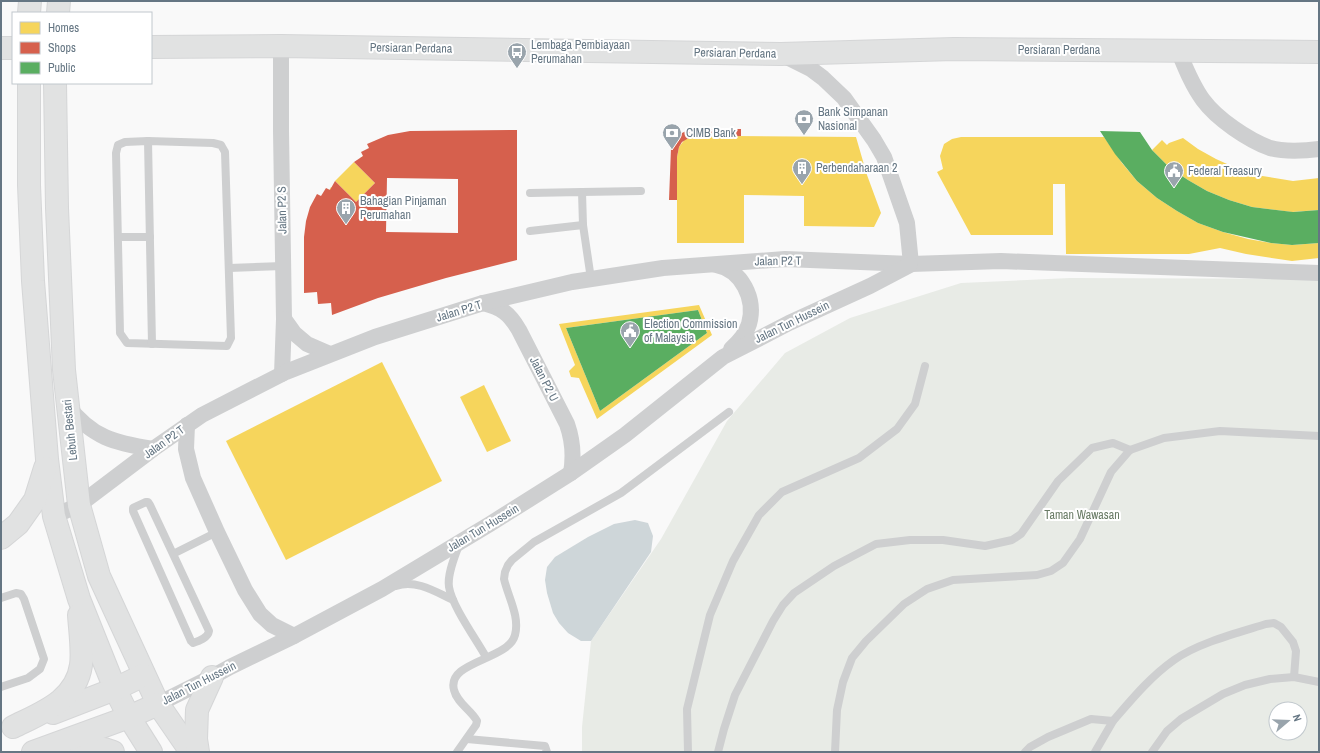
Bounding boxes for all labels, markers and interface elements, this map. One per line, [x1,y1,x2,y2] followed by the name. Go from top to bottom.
[12,12,152,84] legend
[48,20,79,36] text: Homes
[531,37,630,67] place label: Lembaga Pembiayaan Perumahan
[370,39,453,57] street label: Persiaran Perdana
[48,40,76,56] text: Shops
[506,41,528,69] bus stop icon: Lembaga Pembiayaan Perumahan
[1018,42,1101,58] street label: Persiaran Perdana
[694,44,777,62] street label: Persiaran Perdana
[48,60,75,76] text: Public
[818,104,888,134] place label: Bank Simpanan Nasional
[793,108,815,136] bank icon: Bank Simpanan Nasional
[661,122,683,150] bank icon: CIMB Bank
[686,125,736,141] place label: CIMB Bank
[791,157,813,185] building icon: Perbendaharaan 2
[816,160,898,176] place label: Perbendaharaan 2
[1163,160,1185,188] public building icon: Federal Treasury
[1188,163,1262,179] place label: Federal Treasury
[274,186,290,234] street label: Jalan P2 S
[360,193,446,223] place label: Bahagian Pinjaman Perumahan
[335,197,357,225] building icon: Bahagian Pinjaman Perumahan
[754,253,802,269] street label: Jalan P2 T
[434,296,484,326] street label: Jalan P2 T
[752,297,832,347] street label: Jalan Tun Hussein
[644,316,738,346] place label: Election Commission of Malaysia
[619,320,641,348] public building icon: Election Commission of Malaysia
[526,354,562,404] street label: Jalan P2 U
[59,399,81,461] street label: Lebuh Bestari
[140,422,188,462] street label: Jalan P2 T
[444,500,522,556] street label: Jalan Tun Hussein
[1044,507,1120,523] park label: Taman Wawasan
[159,657,239,709] street label: Jalan Tun Hussein
[1268,701,1308,741] north arrow
[1290,712,1305,723] text: N

